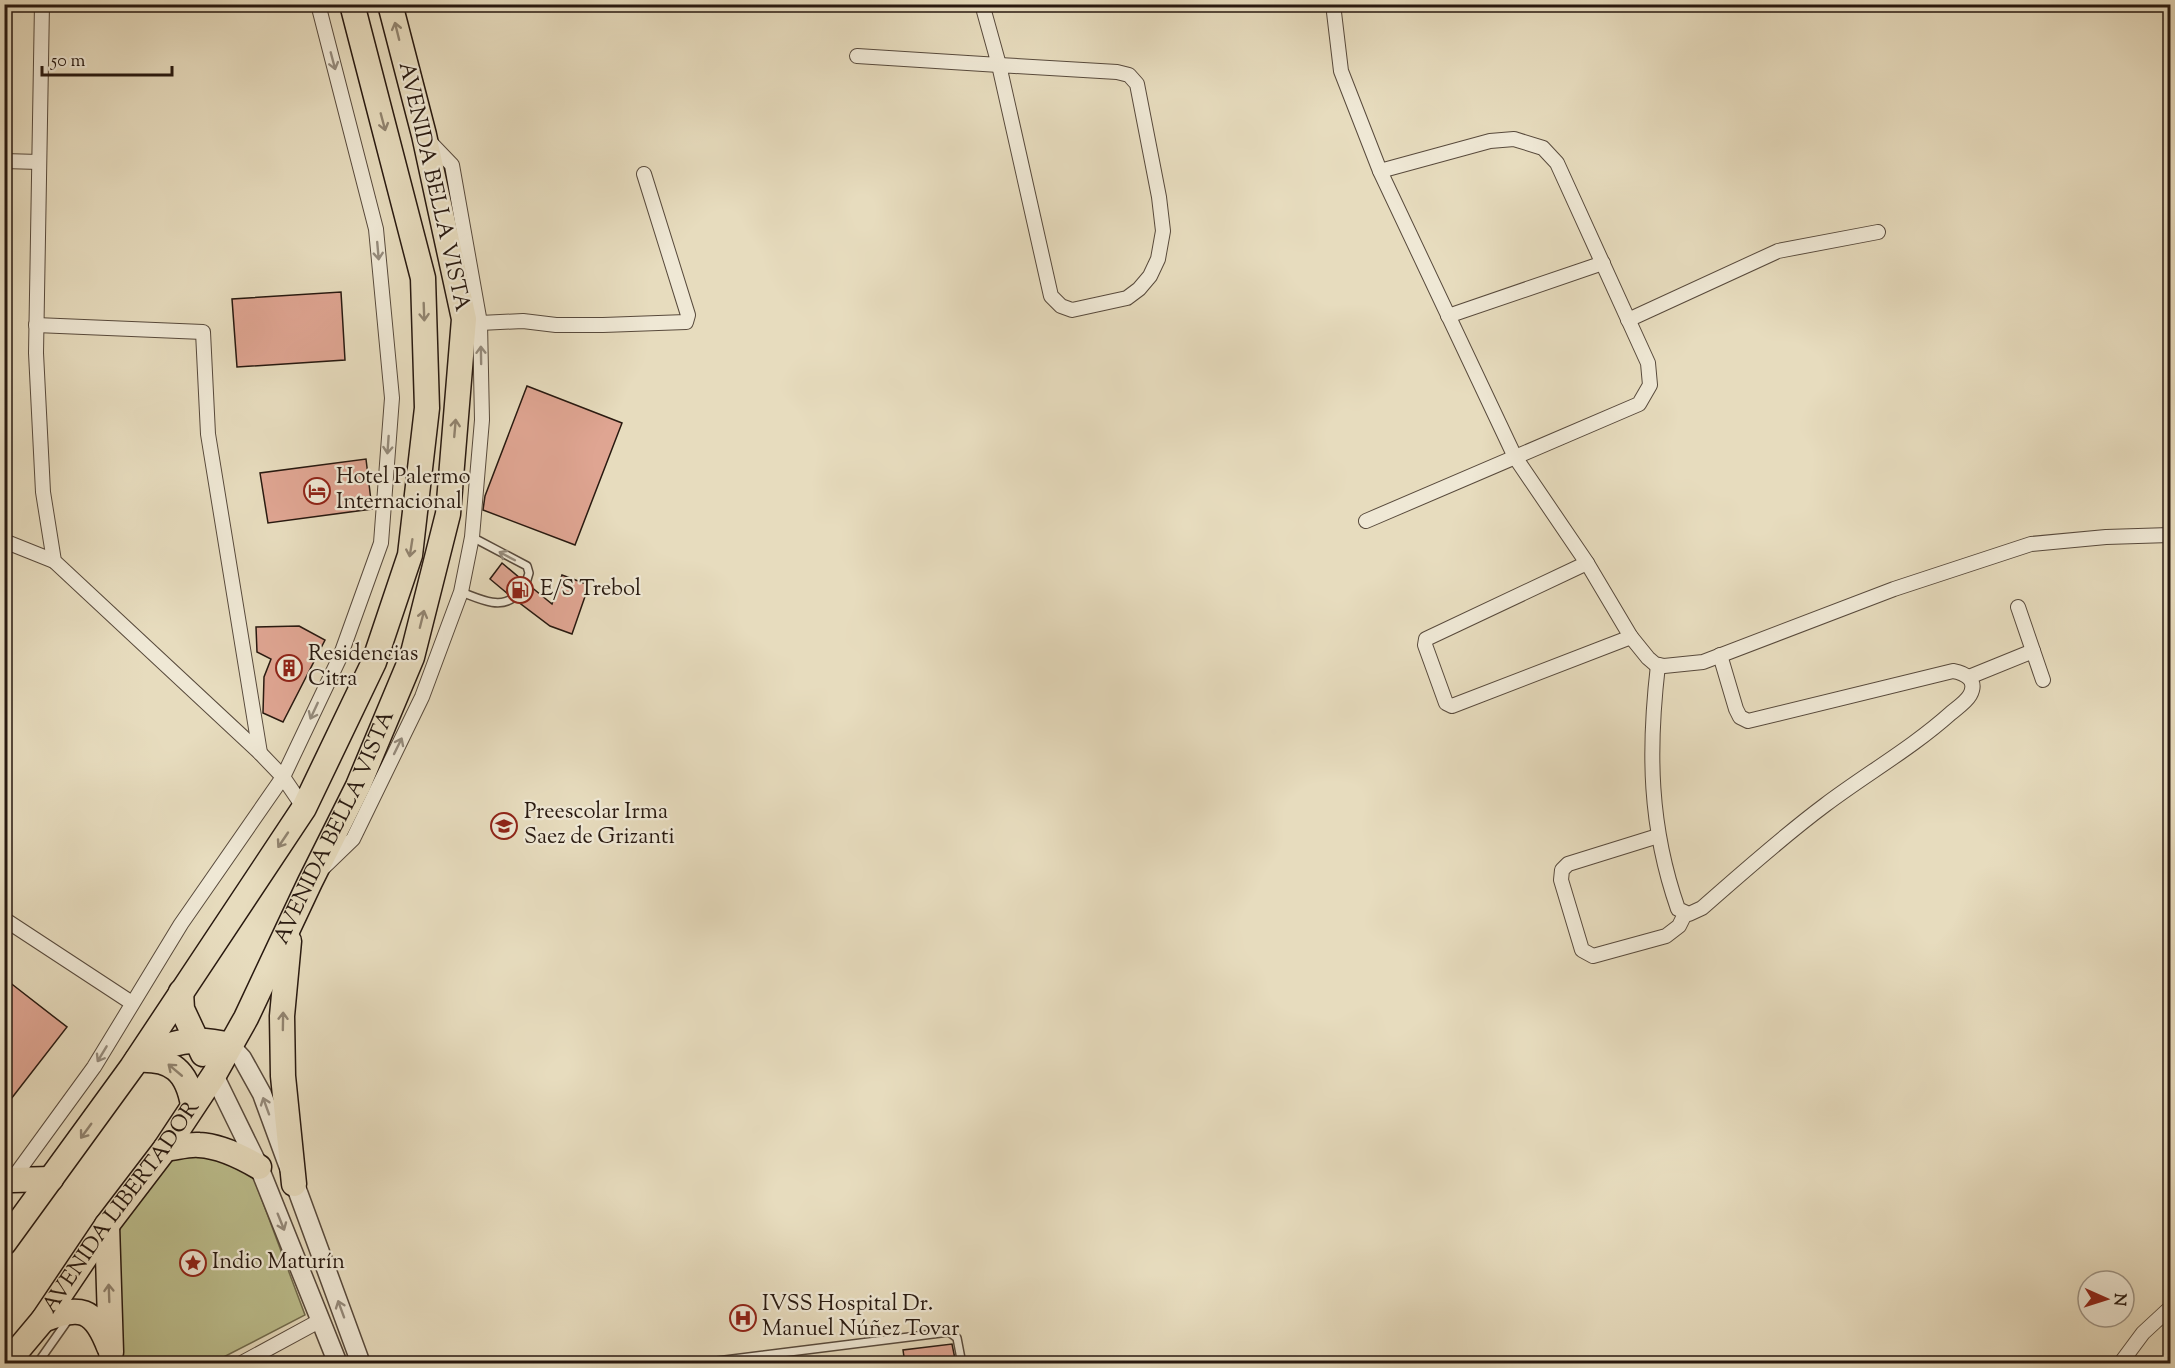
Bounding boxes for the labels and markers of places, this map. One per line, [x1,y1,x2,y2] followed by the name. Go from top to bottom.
[336,462,471,519] place label: Hotel Palermo Internacional
[302,476,332,506] hotel icon: Hotel Palermo Internacional
[540,574,641,606] place label: E/S Trebol
[505,575,535,605] fuel station icon: E/S Trebol
[308,639,418,696] place label: Residencias Citra
[274,653,304,683] building icon: Residencias Citra
[524,797,675,854] place label: Preescolar Irma Saez de Grizanti
[489,811,519,841] school or university icon: Preescolar Irma Saez de Grizanti
[212,1247,345,1279] place label: Indio Maturín
[178,1248,208,1278] place icon: Indio Maturín
[762,1289,959,1346] place label: IVSS Hospital Dr. Manuel Núñez Tovar
[728,1303,758,1333] hospital icon: IVSS Hospital Dr. Manuel Núñez Tovar

